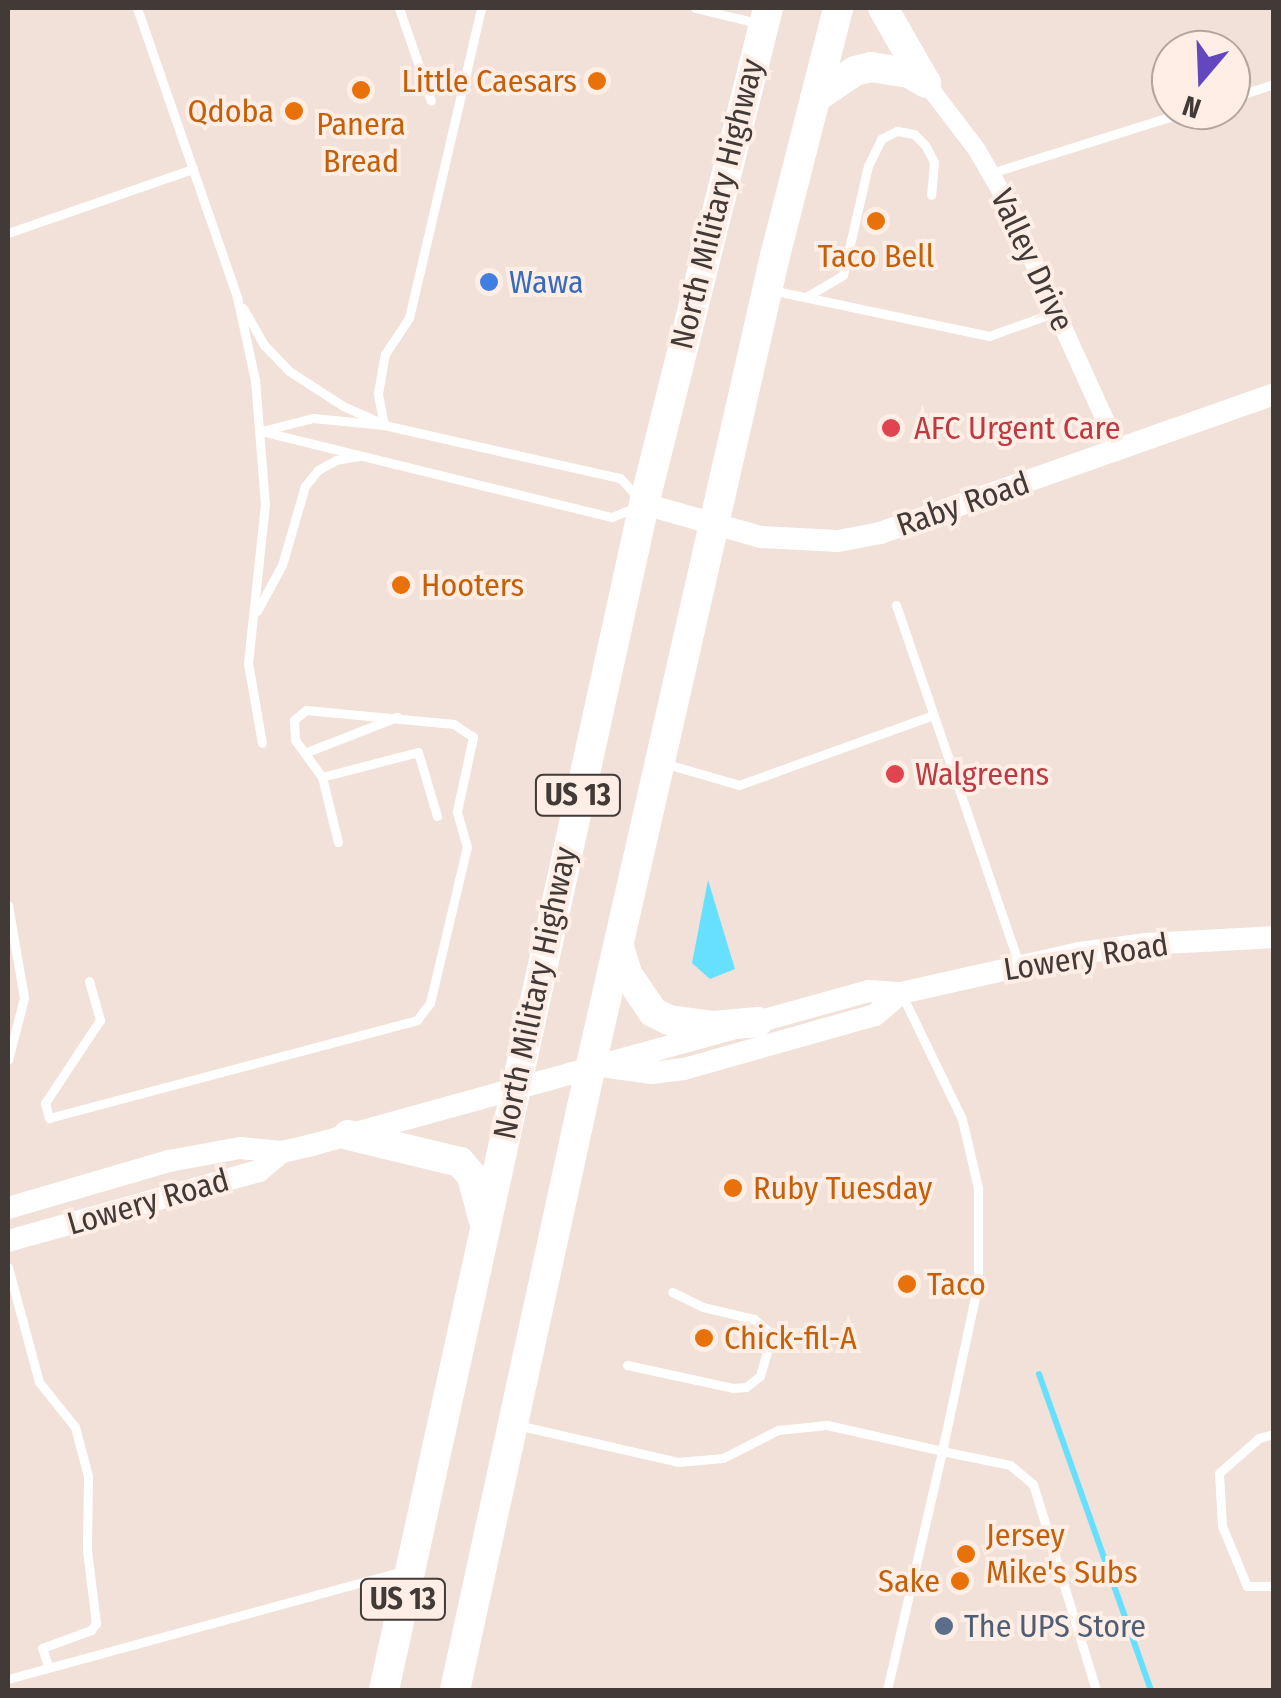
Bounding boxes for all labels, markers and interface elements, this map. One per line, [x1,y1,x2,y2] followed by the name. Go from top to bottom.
[1151,30,1251,130] north arrow
[662,55,772,353] street label: North Military Highway
[402,62,577,100] place label: Little Caesars
[586,70,608,92] marker: Little Caesars
[350,79,372,101] marker: Panera Bread
[1178,89,1205,125] text: N
[188,92,274,130] place label: Qdoba
[283,100,305,122] marker: Qdoba
[316,106,406,181] place label: Panera Bread
[982,183,1082,337] street label: Valley Drive
[865,210,887,232] marker: Taco Bell
[818,237,934,275] place label: Taco Bell
[509,263,584,301] place label: Wawa
[478,271,500,293] marker: Wawa
[914,409,1120,447] place label: AFC Urgent Care
[878,415,904,441] marker: AFC Urgent Care
[892,463,1034,545] street label: Raby Road
[421,566,524,604] place label: Hooters
[390,574,412,596] marker: Hooters
[915,755,1049,793] place label: Walgreens
[884,763,906,785] marker: Walgreens
[533,770,623,820] road number: US 13
[485,843,585,1143] street label: North Military Highway
[1001,925,1171,989] street label: Lowery Road
[63,1161,233,1243] street label: Lowery Road
[753,1169,932,1207] place label: Ruby Tuesday
[722,1177,744,1199] marker: Ruby Tuesday
[927,1265,986,1303] place label: Taco
[896,1273,918,1295] marker: Taco
[724,1319,857,1357] place label: Chick-fil-A
[693,1327,715,1349] marker: Chick-fil-A
[986,1517,1138,1592] place label: Jersey Mike's Subs
[955,1543,977,1565] marker: Jersey Mike's Subs
[878,1562,940,1600] place label: Sake
[949,1570,971,1592] marker: Sake
[358,1574,448,1624] road number: US 13
[964,1607,1146,1645] place label: The UPS Store
[933,1615,955,1637] marker: The UPS Store

